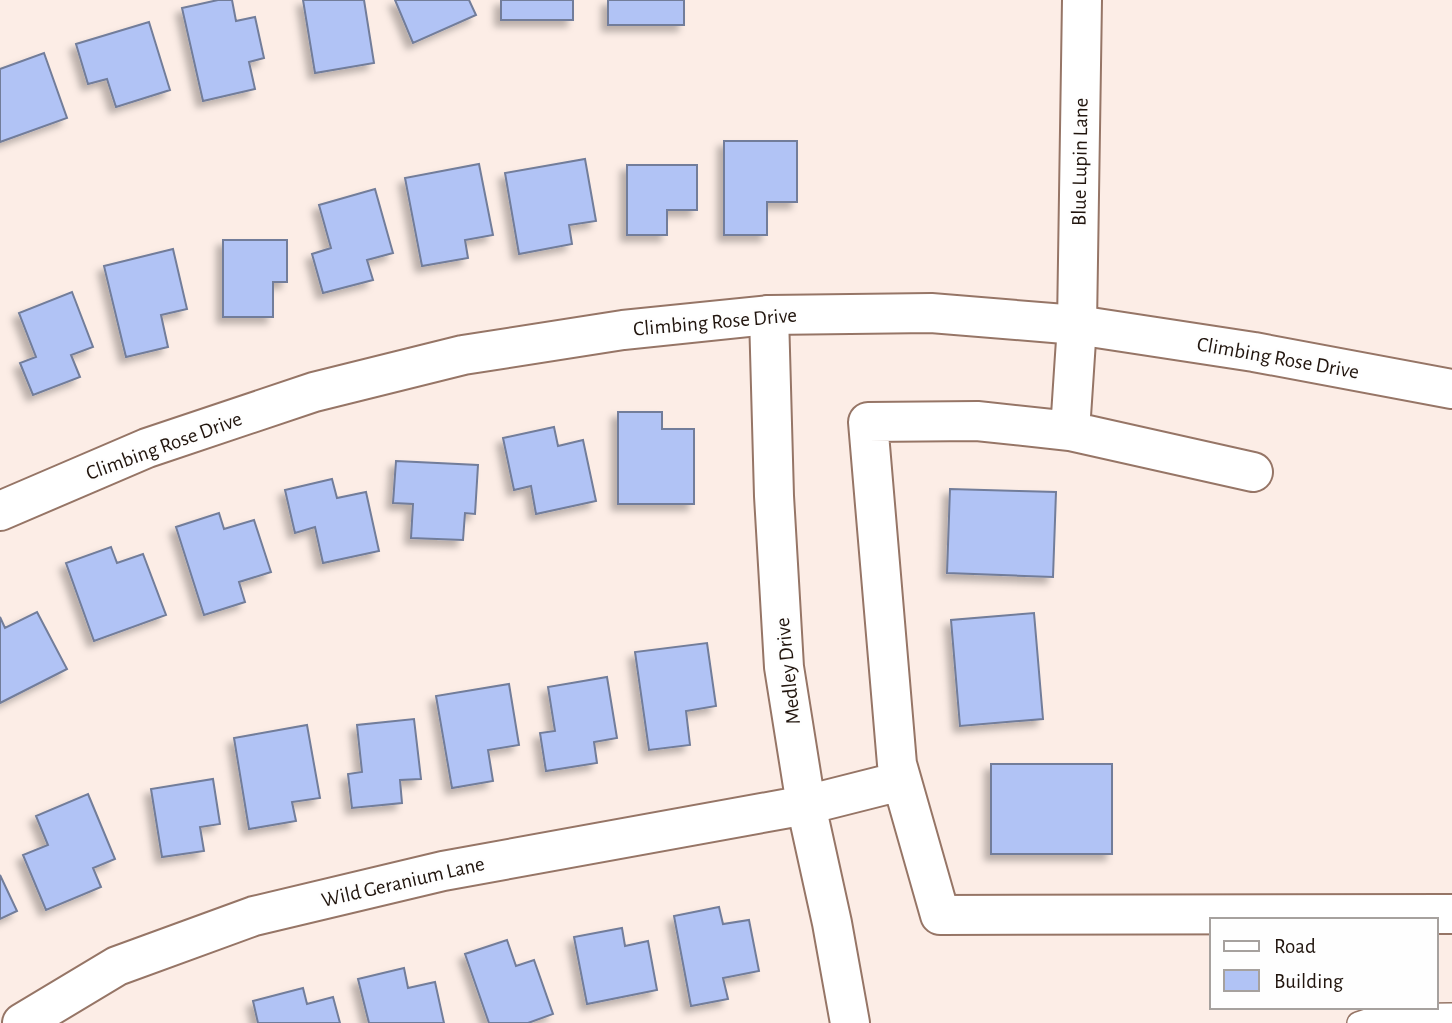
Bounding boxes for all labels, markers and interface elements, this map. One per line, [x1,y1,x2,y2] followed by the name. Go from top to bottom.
[1068,98,1092,226] street label: Blue Lupin Lane
[632,304,798,340] street label: Climbing Rose Drive
[1195,333,1361,383] street label: Climbing Rose Drive
[83,408,245,484] street label: Climbing Rose Drive
[772,616,804,726] street label: Medley Drive
[319,853,487,911] street label: Wild Geranium Lane
[1210,918,1438,1009] legend
[1274,936,1316,957] text: Road
[1274,971,1344,992] text: Building

